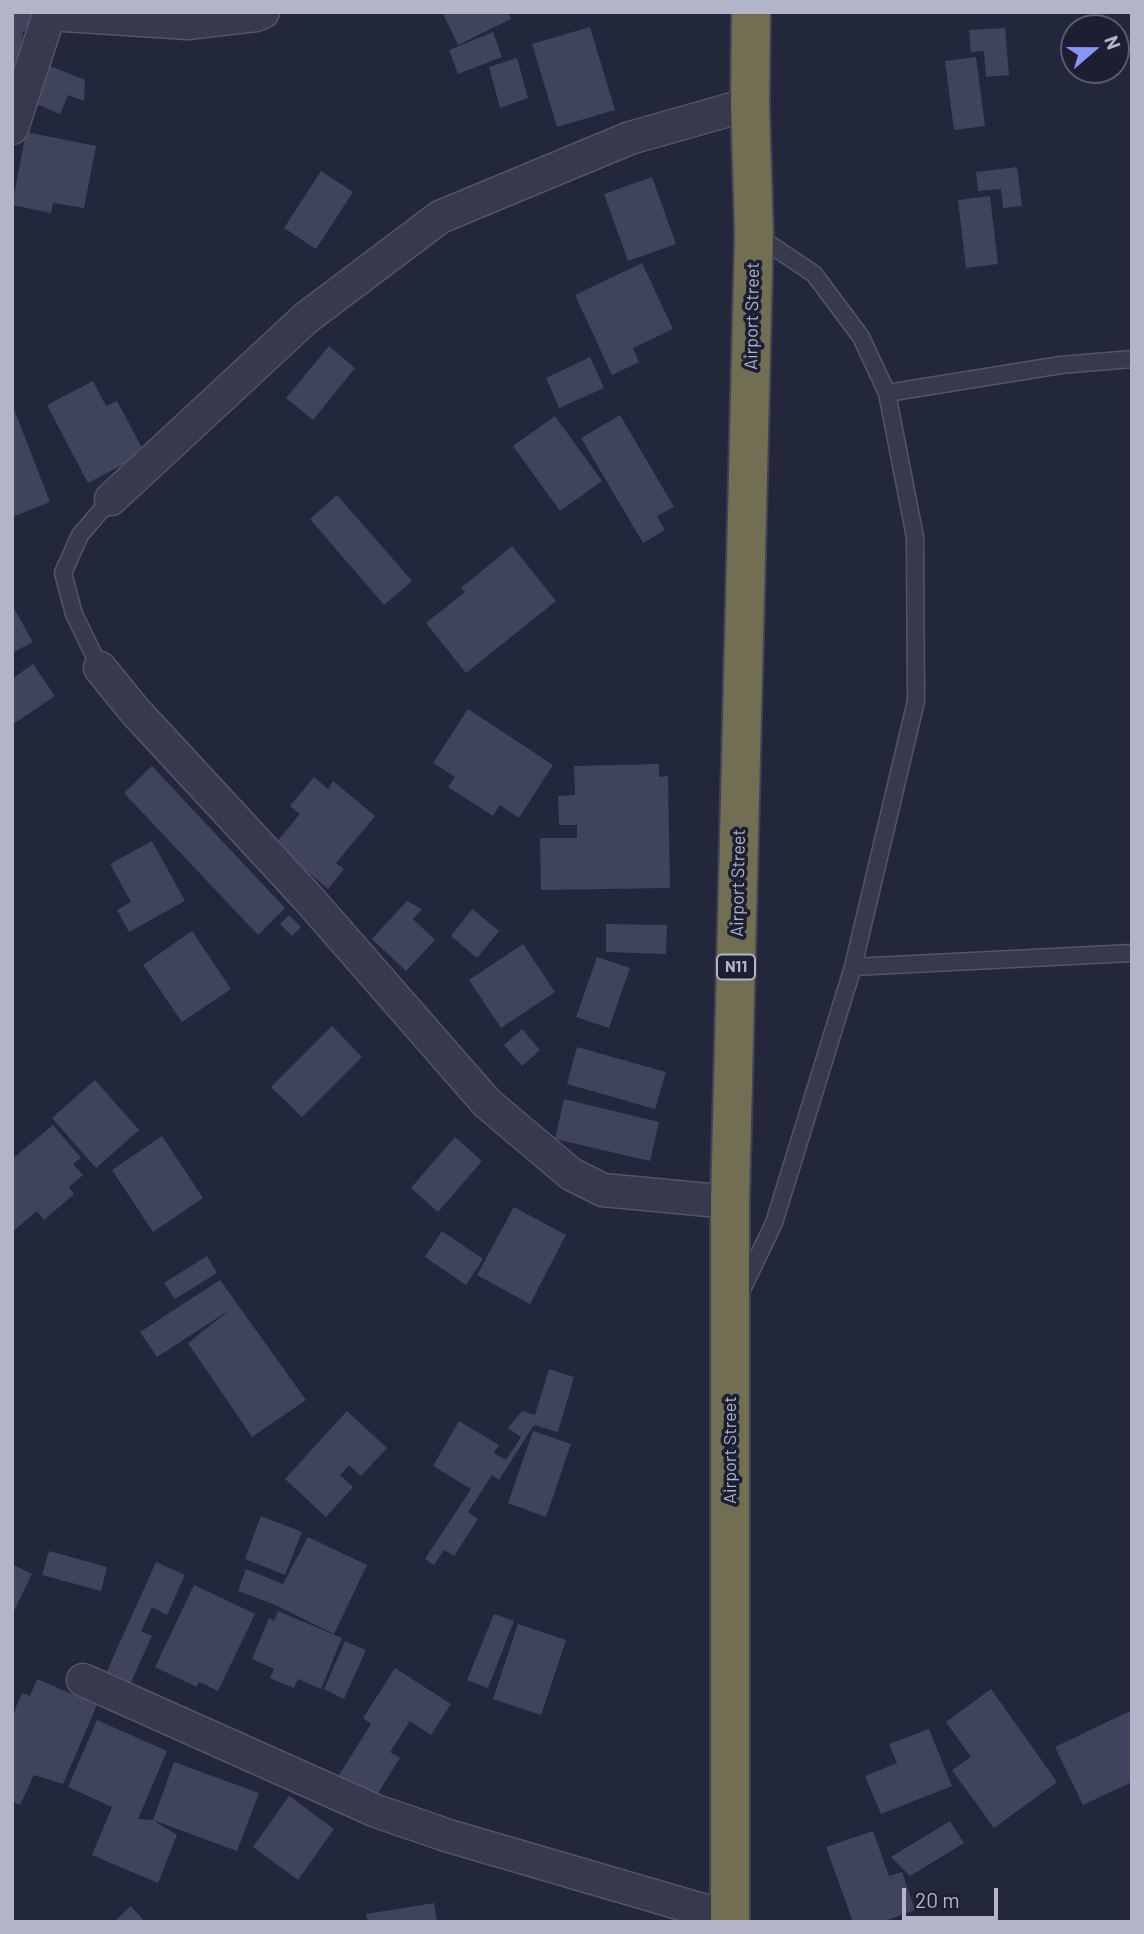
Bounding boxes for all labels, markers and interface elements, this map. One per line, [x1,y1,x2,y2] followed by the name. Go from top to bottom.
[1060,14,1130,84] north arrow
[1100,32,1126,52] text: N
[740,262,764,370] street label: Airport Street
[726,829,750,937] street label: Airport Street
[717,954,755,979] road number: N11
[719,1396,741,1504] street label: Airport Street
[906,1874,1002,1918] scale bar
[915,1887,960,1912] text: 20 m

